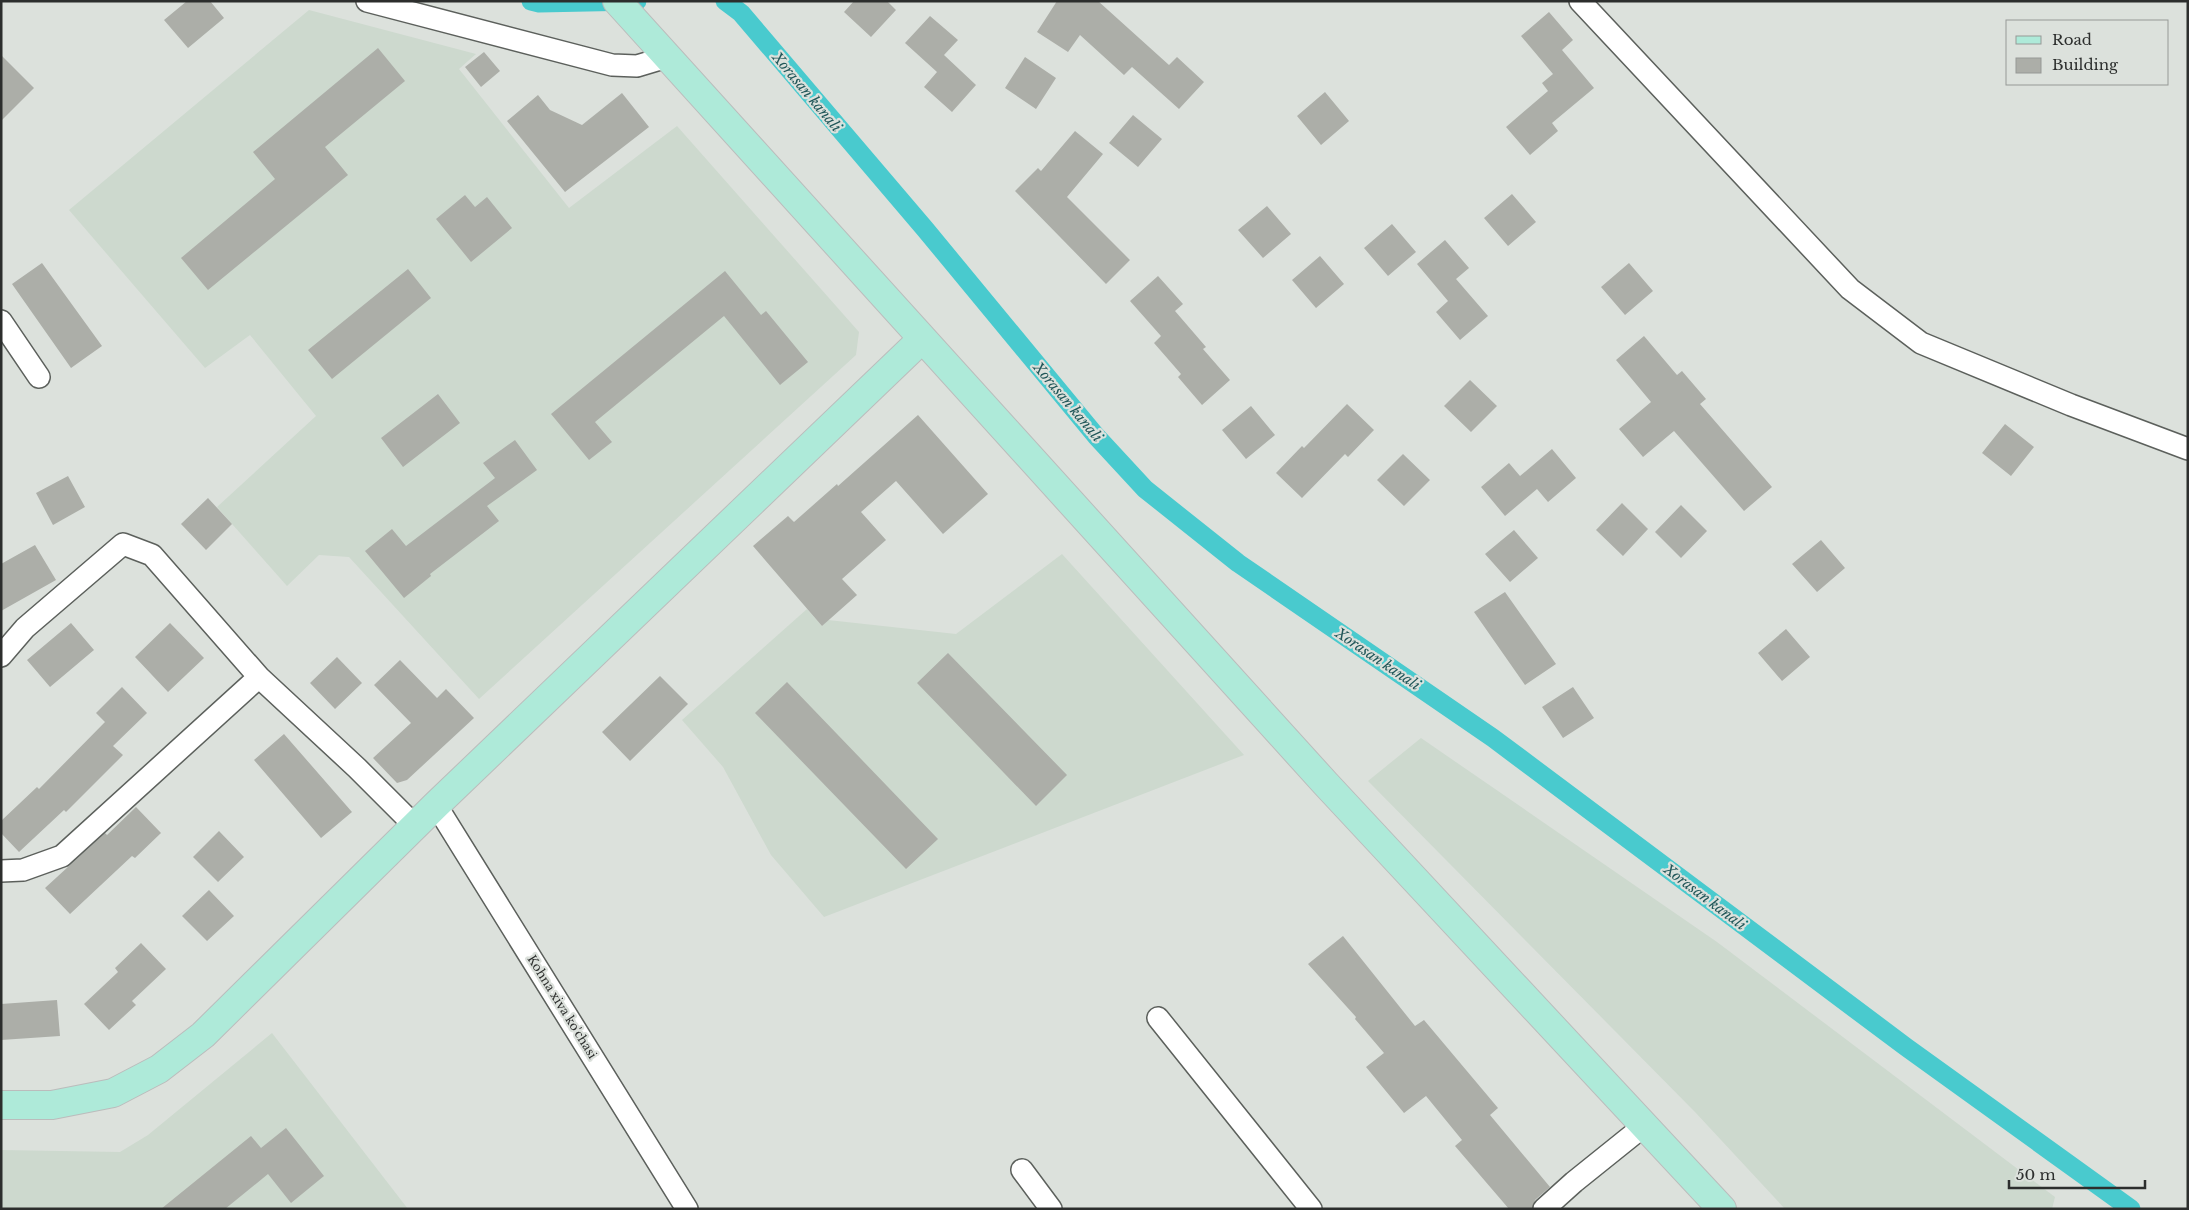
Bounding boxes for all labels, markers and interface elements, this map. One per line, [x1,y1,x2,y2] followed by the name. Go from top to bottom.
[2006,20,2169,85] legend
[2052,30,2092,49] text: Road
[768,48,846,136] water label: Xorasan kanali
[2052,55,2119,74] text: Building
[1029,358,1107,446] water label: Xorasan kanali
[1331,623,1424,694] water label: Xorasan kanali
[1659,860,1750,934] water label: Xorasan kanali
[524,952,600,1061] street label: Kohna xiva ko'chasi
[2009,1158,2145,1190] scale bar
[2016,1165,2056,1184] text: 50 m

